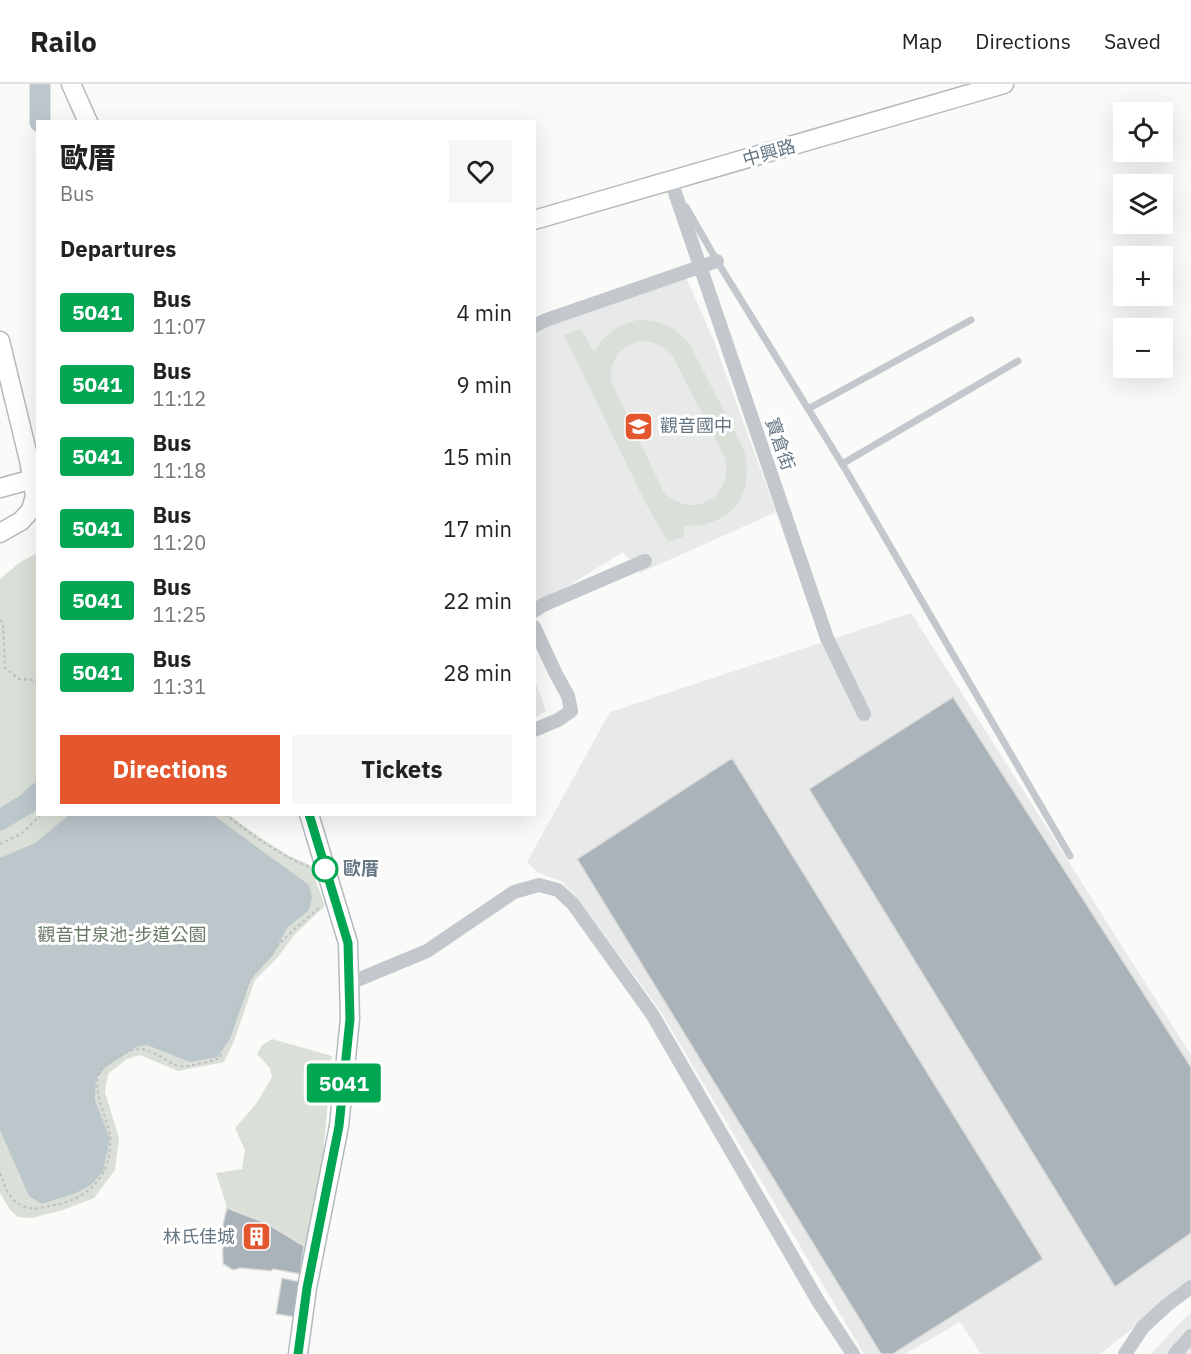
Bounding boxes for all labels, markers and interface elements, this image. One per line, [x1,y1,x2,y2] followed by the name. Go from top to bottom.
[30,23,97,60] text: Railo
[902,27,942,55] text: Map
[975,27,1071,55] text: Directions
[1104,27,1161,55] text: Saved
[1113,102,1173,378] map controls
[1113,102,1173,162] button: locate
[740,134,798,171] street label: 中興路
[60,139,116,176] text: 歐厝
[449,140,512,203] button: heart
[1113,174,1173,234] button: layers
[60,180,94,207] text: Bus
[60,234,176,263] text: Departures
[1113,246,1173,306] button: +
[152,284,191,313] text: Bus
[72,298,122,326] text: 5041
[456,298,512,327] text: 4 min
[152,313,206,340] text: 11:07
[1113,318,1173,378] button: −
[152,356,191,385] text: Bus
[72,370,122,398] text: 5041
[456,370,512,399] text: 9 min
[152,385,206,412] text: 11:12
[623,410,655,442] school or university icon: 觀音國中
[660,414,732,437] place label: 觀音國中
[761,415,800,473] street label: 寶倉街
[152,428,191,457] text: Bus
[72,442,122,470] text: 5041
[443,442,512,471] text: 15 min
[152,457,206,484] text: 11:18
[152,500,191,529] text: Bus
[72,514,122,542] text: 5041
[443,514,512,543] text: 17 min
[152,529,206,556] text: 11:20
[152,572,191,601] text: Bus
[72,586,122,614] text: 5041
[443,586,512,615] text: 22 min
[152,601,206,628] text: 11:25
[152,644,191,673] text: Bus
[72,658,122,686] text: 5041
[443,658,512,687] text: 28 min
[152,673,206,700] text: 11:31
[60,735,280,804] button: Directions
[292,735,512,804] button: Tickets
[312,856,338,882] marker: 歐厝
[343,857,379,880] place label: 歐厝
[37,923,207,946] park label: 觀音甘泉池-步道公園
[302,1064,386,1102] line badge: 5041
[319,1069,369,1097] text: 5041
[240,1221,272,1253] building icon: 林氏佳城
[163,1225,235,1248] place label: 林氏佳城

